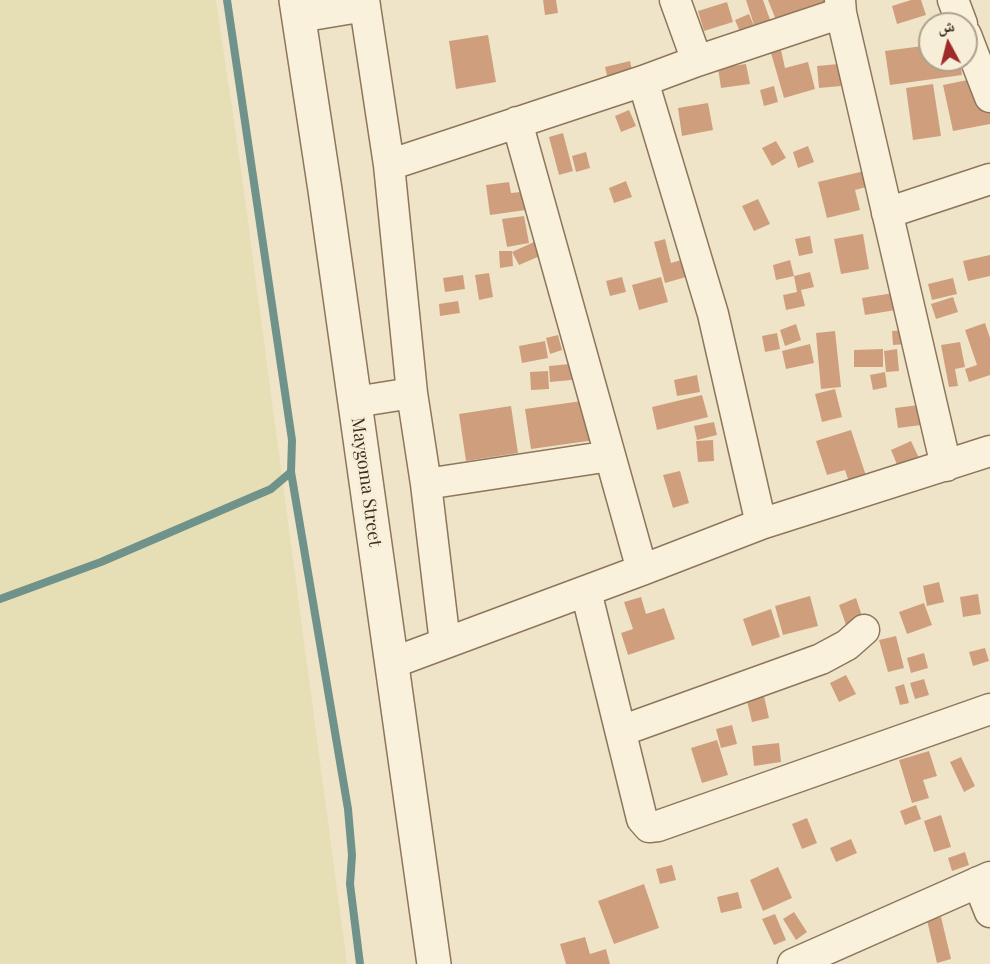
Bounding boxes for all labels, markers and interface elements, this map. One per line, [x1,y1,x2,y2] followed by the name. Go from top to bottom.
[918,12,978,72] north arrow
[936,14,956,37] text: ش
[346,416,386,548] street label: Maygoma Street

